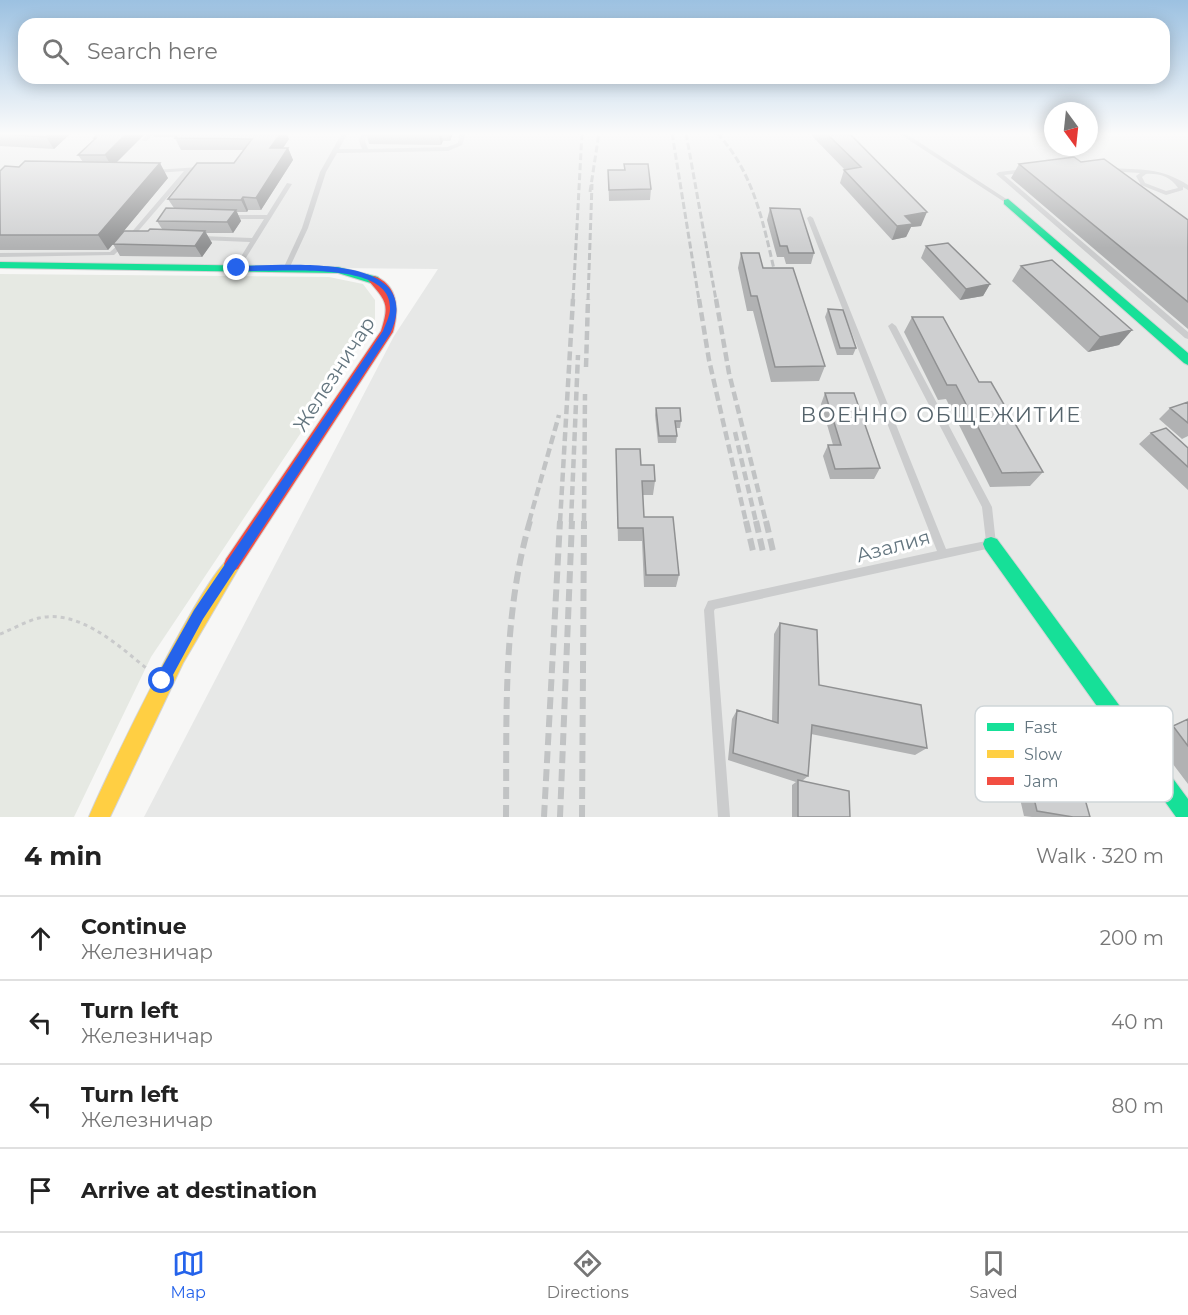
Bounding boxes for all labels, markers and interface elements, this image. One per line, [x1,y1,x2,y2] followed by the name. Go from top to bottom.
[18,18,1170,84] search box
[39,35,72,68] icon: search
[87,38,218,65] text: Search here
[1044,102,1098,156] north arrow
[223,254,249,280] route end
[288,312,380,436] street label: Железничар
[800,402,1082,427] district label: ВОЕННО ОБЩЕЖИТИЕ
[853,525,933,567] street label: Азалия
[148,667,174,693] route start
[975,706,1173,802] legend
[1024,718,1058,737] text: Fast
[1024,745,1062,764] text: Slow
[1023,772,1058,791] text: Jam
[24,840,102,872] text: 4 min
[1036,844,1164,868] text: Walk · 320 m
[81,913,187,940] text: Continue
[24,922,57,955] icon: ahead
[1100,926,1164,950] text: 200 m
[81,940,213,964] text: Железничар
[81,997,179,1024] text: Turn left
[24,1006,57,1039] icon: left
[1111,1010,1164,1034] text: 40 m
[81,1024,213,1048] text: Железничар
[81,1081,179,1108] text: Turn left
[24,1090,57,1123] icon: left
[1112,1094,1164,1118] text: 80 m
[81,1108,213,1132] text: Железничар
[24,1174,57,1207] icon: arrive
[81,1177,317,1204] text: Arrive at destination
[170,1247,206,1302] tab: Map
[547,1247,629,1302] tab: Directions
[970,1247,1018,1302] tab: Saved

